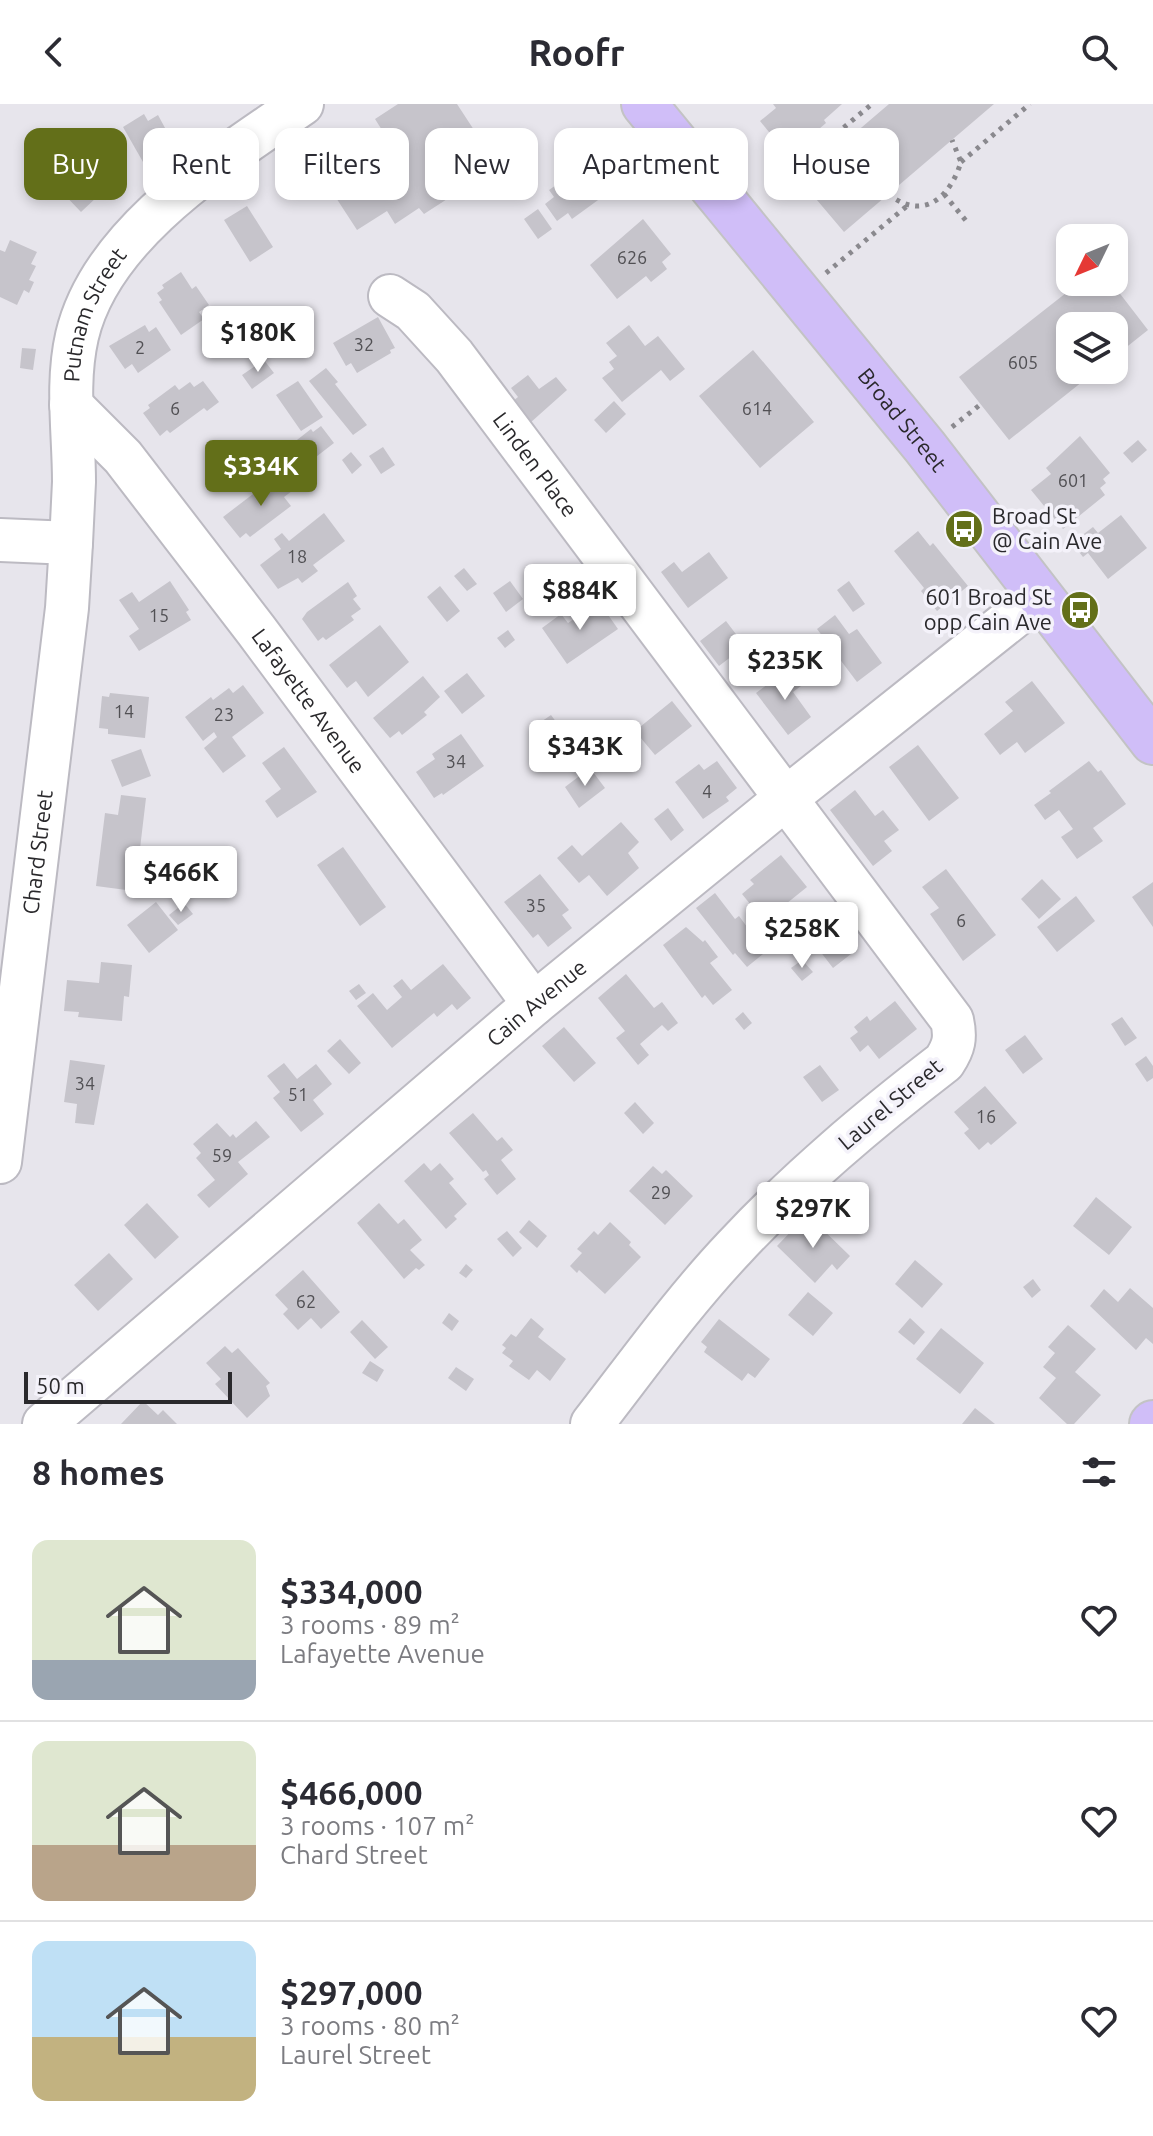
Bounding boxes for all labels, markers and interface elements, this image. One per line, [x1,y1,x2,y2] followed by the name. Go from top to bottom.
[32,30,76,74] icon: back
[1077,30,1121,74] icon: search
[529,32,624,73] text: Roofr
[24,128,127,200] chip: Buy
[143,128,259,200] chip: Rent
[275,128,409,200] chip: Filters
[425,128,538,200] chip: New
[554,128,748,200] chip: Apartment
[764,128,899,200] chip: House
[1056,224,1128,296] north arrow
[1056,224,1128,384] map controls
[58,242,131,383] street label: Putnam Street
[617,247,647,267] house number: 626
[202,306,314,374] pin: $180K
[1056,312,1128,384] button: layers
[220,317,296,346] text: $180K
[354,334,374,354] house number: 32
[135,337,145,357] house number: 2
[1008,352,1038,372] house number: 605
[853,363,952,476] street label: Broad Street
[170,398,180,418] house number: 6
[742,398,772,418] house number: 614
[488,407,583,521] street label: Linden Place
[205,440,317,508] pin: $334K
[223,451,299,480] text: $334K
[1058,470,1088,490] house number: 601
[992,503,1102,553] place label: Broad St @ Cain Ave
[943,508,985,550] bus stop icon: Broad St @ Cain Ave
[287,546,307,566] house number: 18
[524,564,636,632] pin: $884K
[542,575,618,604] text: $884K
[924,584,1052,634] place label: 601 Broad St opp Cain Ave
[1059,589,1101,631] bus stop icon: 601 Broad St opp Cain Ave
[149,605,169,625] house number: 15
[247,623,371,778] street label: Lafayette Avenue
[729,634,841,702] pin: $235K
[747,645,823,674] text: $235K
[114,701,134,721] house number: 14
[214,704,234,724] house number: 23
[529,720,641,788] pin: $343K
[547,731,623,760] text: $343K
[446,751,466,771] house number: 34
[702,781,712,801] house number: 4
[17,788,57,916] street label: Chard Street
[125,846,237,914] pin: $466K
[143,857,219,886] text: $466K
[526,895,546,915] house number: 35
[746,902,858,970] pin: $258K
[956,910,966,930] house number: 6
[764,913,840,942] text: $258K
[481,954,591,1051] street label: Cain Avenue
[833,1053,947,1154] street label: Laurel Street
[75,1073,95,1093] house number: 34
[288,1084,308,1104] house number: 51
[976,1106,996,1126] house number: 16
[212,1145,232,1165] house number: 59
[651,1182,671,1202] house number: 29
[757,1182,869,1250] pin: $297K
[775,1193,851,1222] text: $297K
[296,1291,316,1311] house number: 62
[24,1368,232,1404] scale bar
[36,1373,85,1398] text: 50 m
[1077,1450,1121,1494] icon: filters
[32,1453,165,1491] text: 8 homes
[96,1572,192,1668] icon: home
[280,1572,423,1610] text: $334,000
[1077,1598,1121,1642] icon: heart
[280,1610,460,1639] text: 3 rooms · 89 m²
[280,1639,485,1668] text: Lafayette Avenue
[96,1773,192,1869] icon: home
[280,1773,423,1811] text: $466,000
[1077,1799,1121,1843] icon: heart
[280,1811,475,1840] text: 3 rooms · 107 m²
[280,1840,428,1869] text: Chard Street
[96,1973,192,2069] icon: home
[280,1973,423,2011] text: $297,000
[1077,1999,1121,2043] icon: heart
[280,2011,460,2040] text: 3 rooms · 80 m²
[280,2040,431,2069] text: Laurel Street

